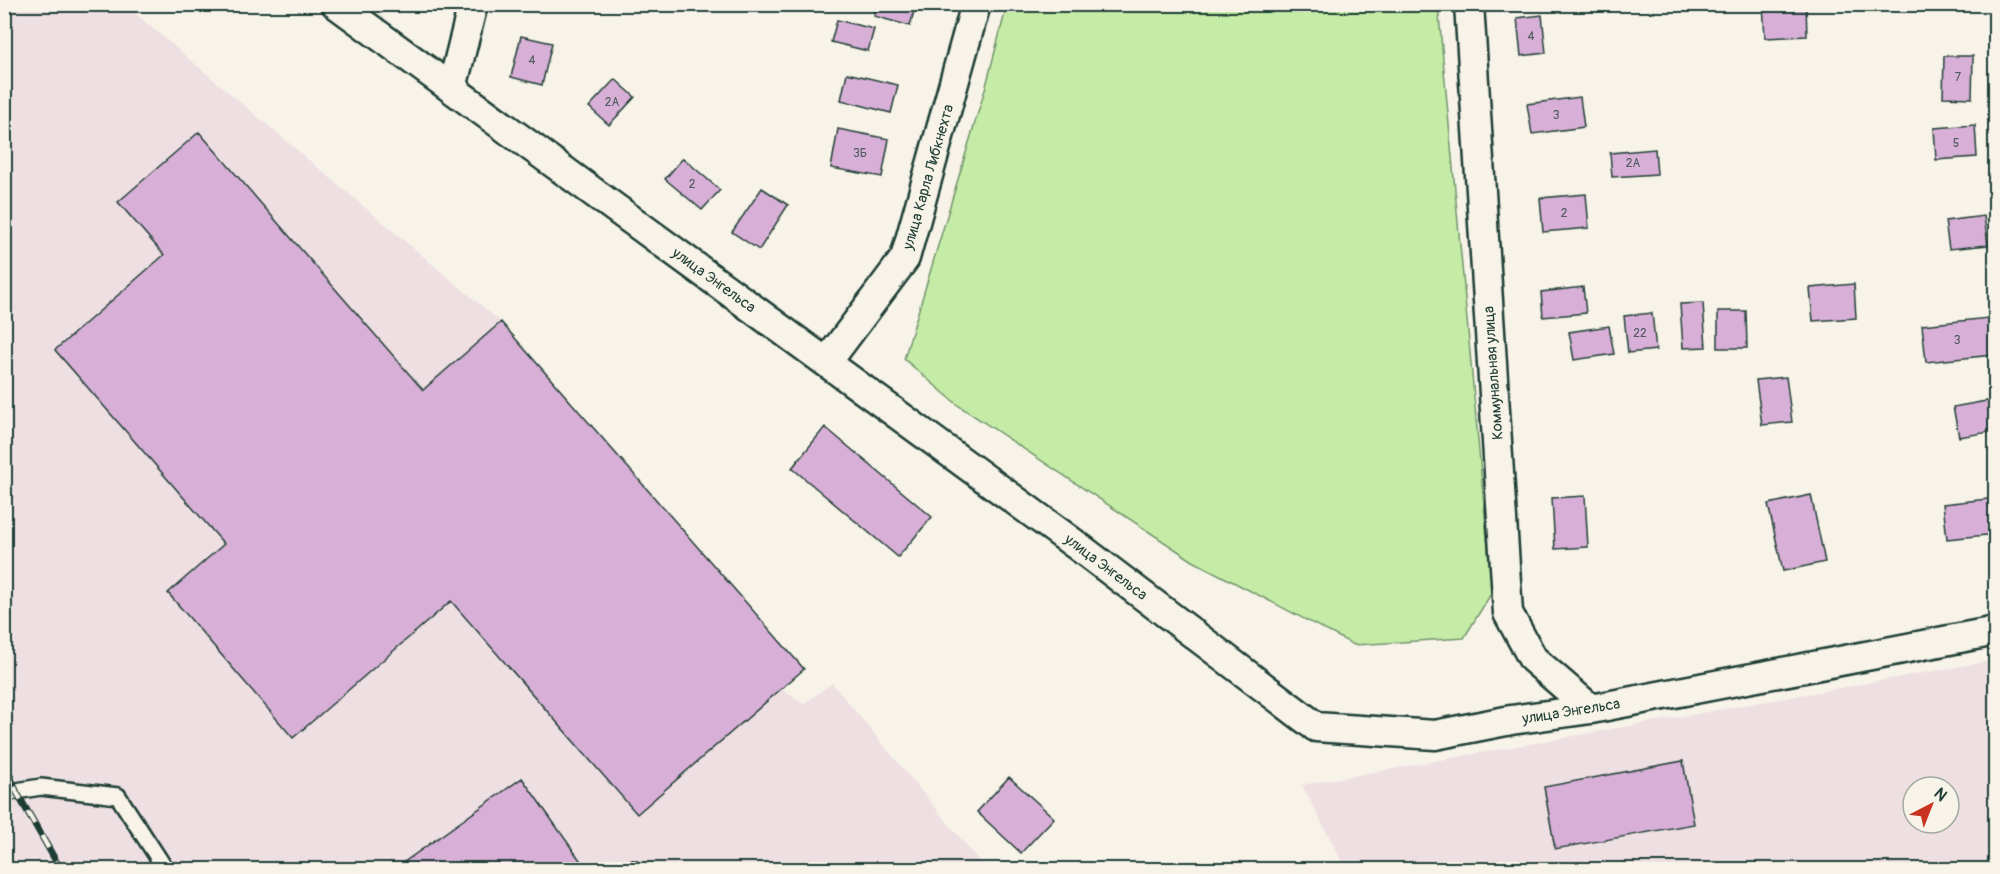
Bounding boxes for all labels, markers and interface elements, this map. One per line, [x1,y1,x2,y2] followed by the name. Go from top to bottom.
[1528,29,1535,44] house number: 4
[529,53,536,68] house number: 4
[1955,70,1962,85] house number: 7
[605,95,619,110] house number: 2А
[898,102,958,253] street label: улица Карла Либкнехта
[1553,108,1560,123] house number: 3
[1953,136,1959,151] house number: 5
[853,146,867,161] house number: 3Б
[1626,156,1640,171] house number: 2А
[689,177,696,192] house number: 2
[1561,206,1568,221] house number: 2
[667,243,759,317] street label: улица Энгельса
[1479,305,1508,441] street label: Коммунальная улица
[1633,326,1647,341] house number: 22
[1954,333,1961,348] house number: 3
[1060,529,1151,605] street label: улица Энгельса
[1520,694,1621,729] street label: улица Энгельса
[1901,775,1961,835] north arrow
[1930,784,1951,806] text: N

